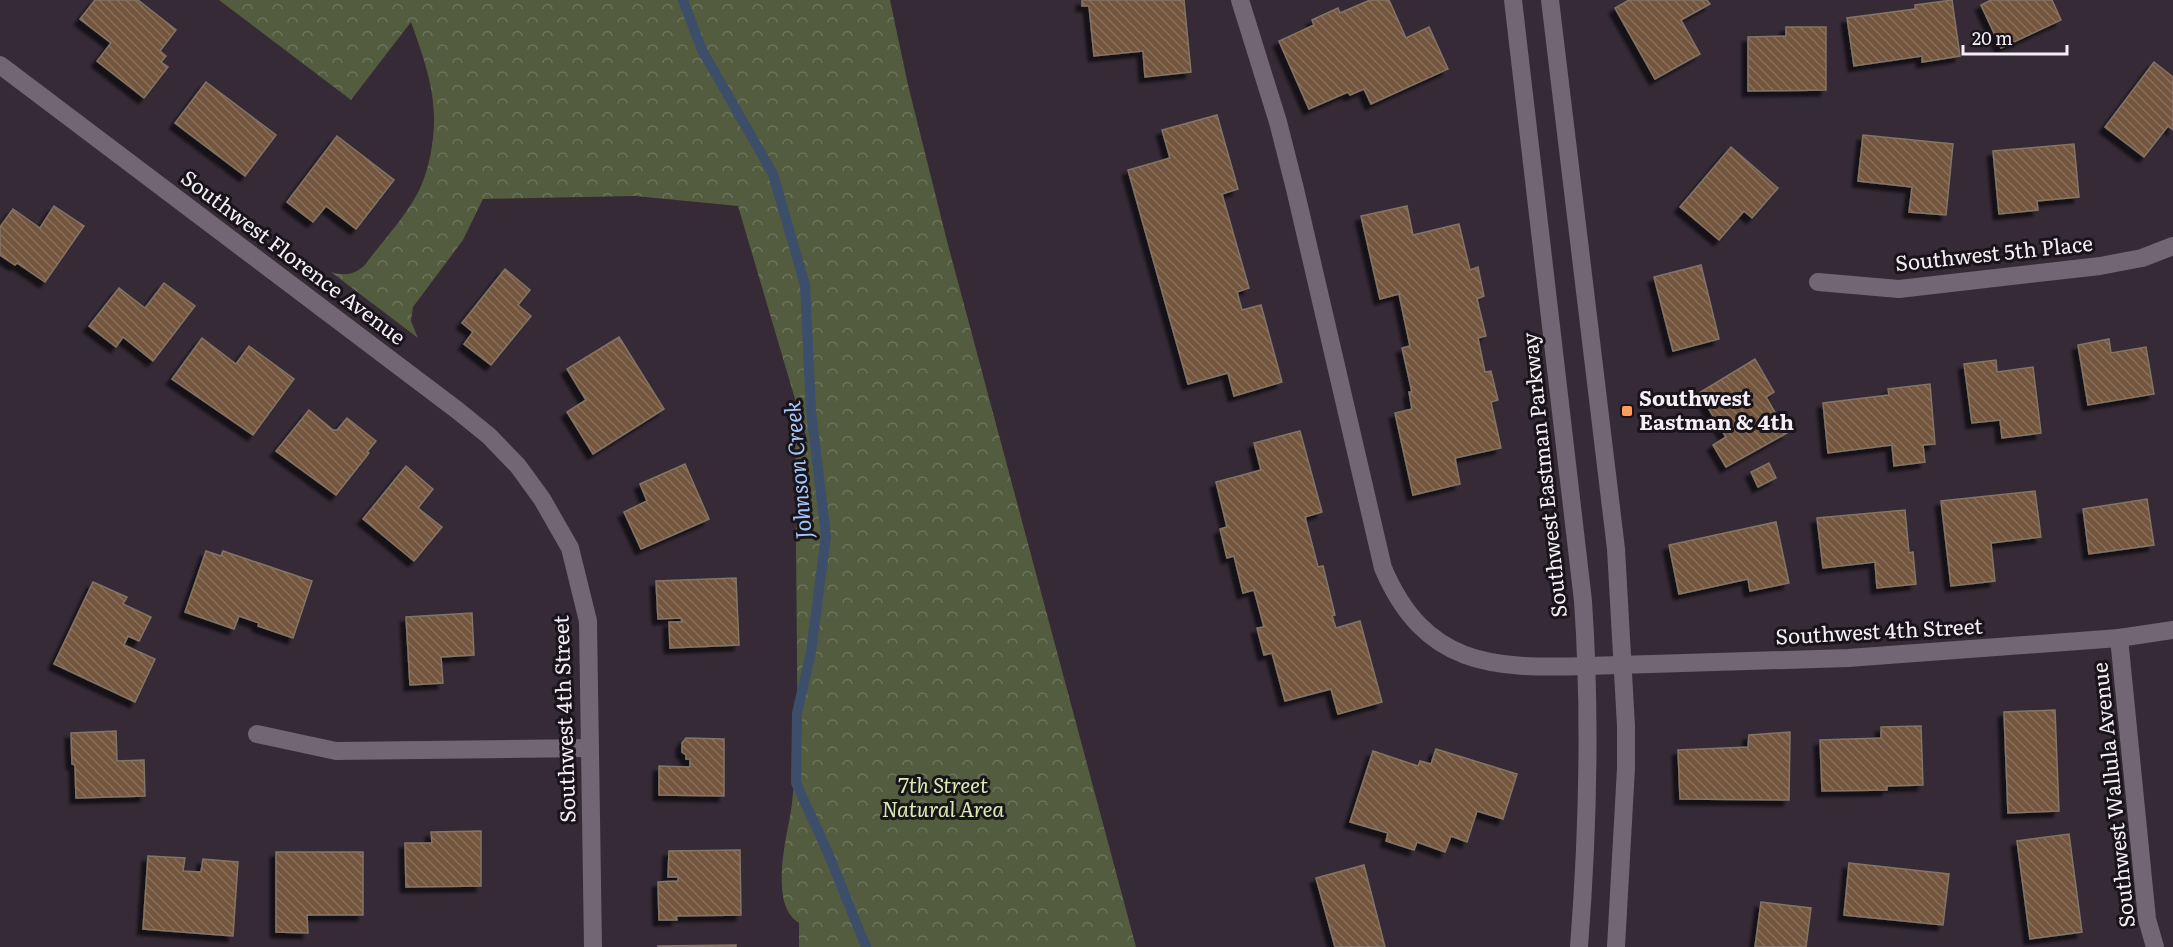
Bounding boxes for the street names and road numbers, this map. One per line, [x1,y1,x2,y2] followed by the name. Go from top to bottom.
[176,161,413,351] street label: Southwest Florence Avenue
[1893,226,2094,277] street label: Southwest 5th Place
[1512,330,1573,619] street label: Southwest Eastman Parkway
[1774,609,1984,650] street label: Southwest 4th Street
[543,614,582,823] street label: Southwest 4th Street
[2082,661,2141,929] street label: Southwest Wallula Avenue

